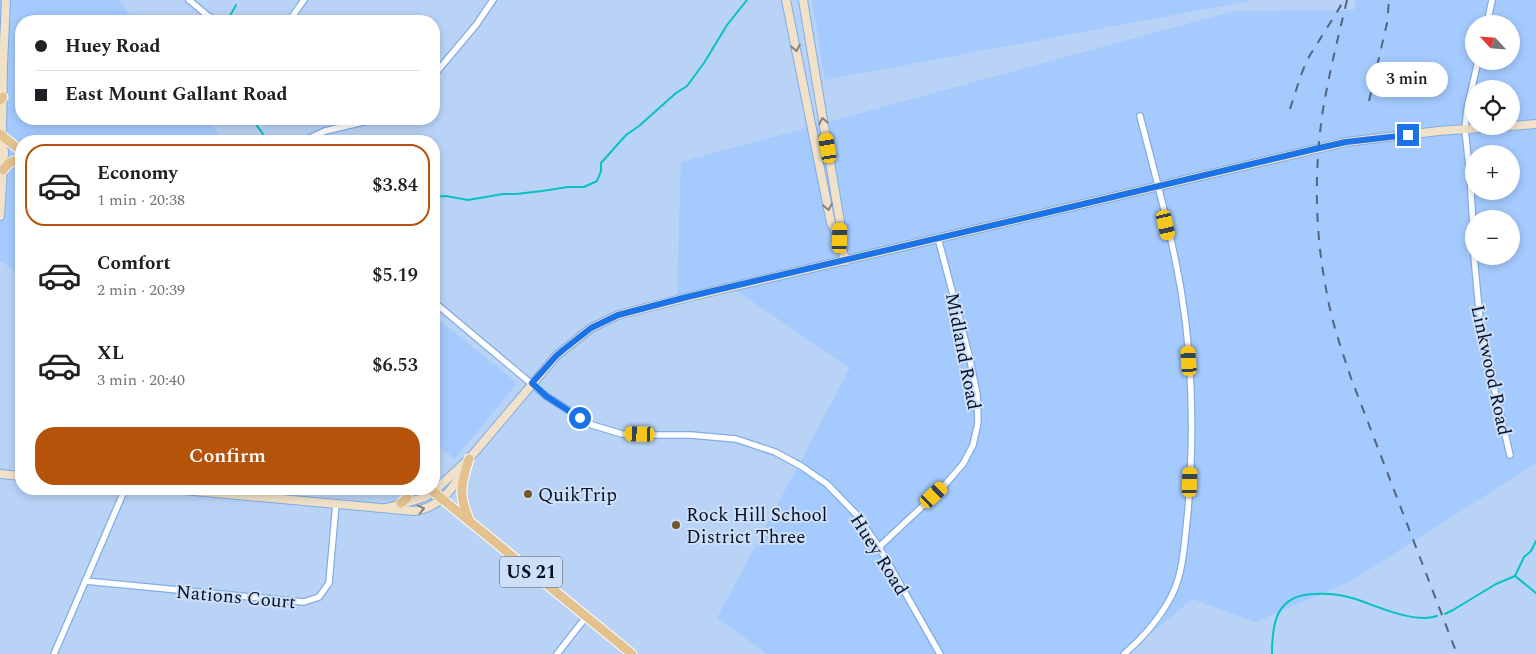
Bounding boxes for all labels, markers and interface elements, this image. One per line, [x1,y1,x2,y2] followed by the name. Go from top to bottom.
[1465,15,1520,70] north arrow
[1465,15,1520,265] map controls
[65,32,161,61] text: Huey Road
[790,43,801,52] one-way arrow
[1367,62,1449,98] callout: 3 min
[1386,67,1428,91] text: 3 min
[65,80,288,109] text: East Mount Gallant Road
[1465,80,1520,135] button: locate
[819,117,829,125] one-way arrow
[1397,124,1419,146] route end
[818,132,837,164] car
[1465,145,1520,200] button: +
[97,159,178,188] text: Economy
[37,163,82,208] icon: car
[372,171,418,200] text: $3.84
[97,188,185,212] text: 1 min · 20:38
[822,203,833,212] one-way arrow
[1155,209,1176,241] car
[1465,210,1520,265] button: −
[831,223,848,253] car
[97,249,171,278] text: Comfort
[37,253,82,298] icon: car
[372,261,418,290] text: $5.19
[97,278,185,302] text: 2 min · 20:39
[937,290,988,412] street label: Midland Road
[1463,302,1519,438] street label: Linkwood Road
[97,339,124,368] text: XL
[37,343,82,388] icon: car
[1180,346,1197,376] car
[372,351,418,380] text: $6.53
[97,368,185,392] text: 3 min · 20:40
[569,407,591,429] route start
[624,426,655,442] car
[35,427,420,485] button: Confirm
[1181,467,1198,497] car
[917,479,950,511] car
[538,481,617,510] place label: QuikTrip
[522,488,534,500] marker: QuikTrip
[686,501,827,552] place label: Rock Hill School District Three
[417,504,425,515] one-way arrow
[842,508,915,601] street label: Huey Road
[670,519,682,531] marker: Rock Hill School District Three
[500,556,562,588] road number: US 21
[175,578,297,617] street label: Nations Court

